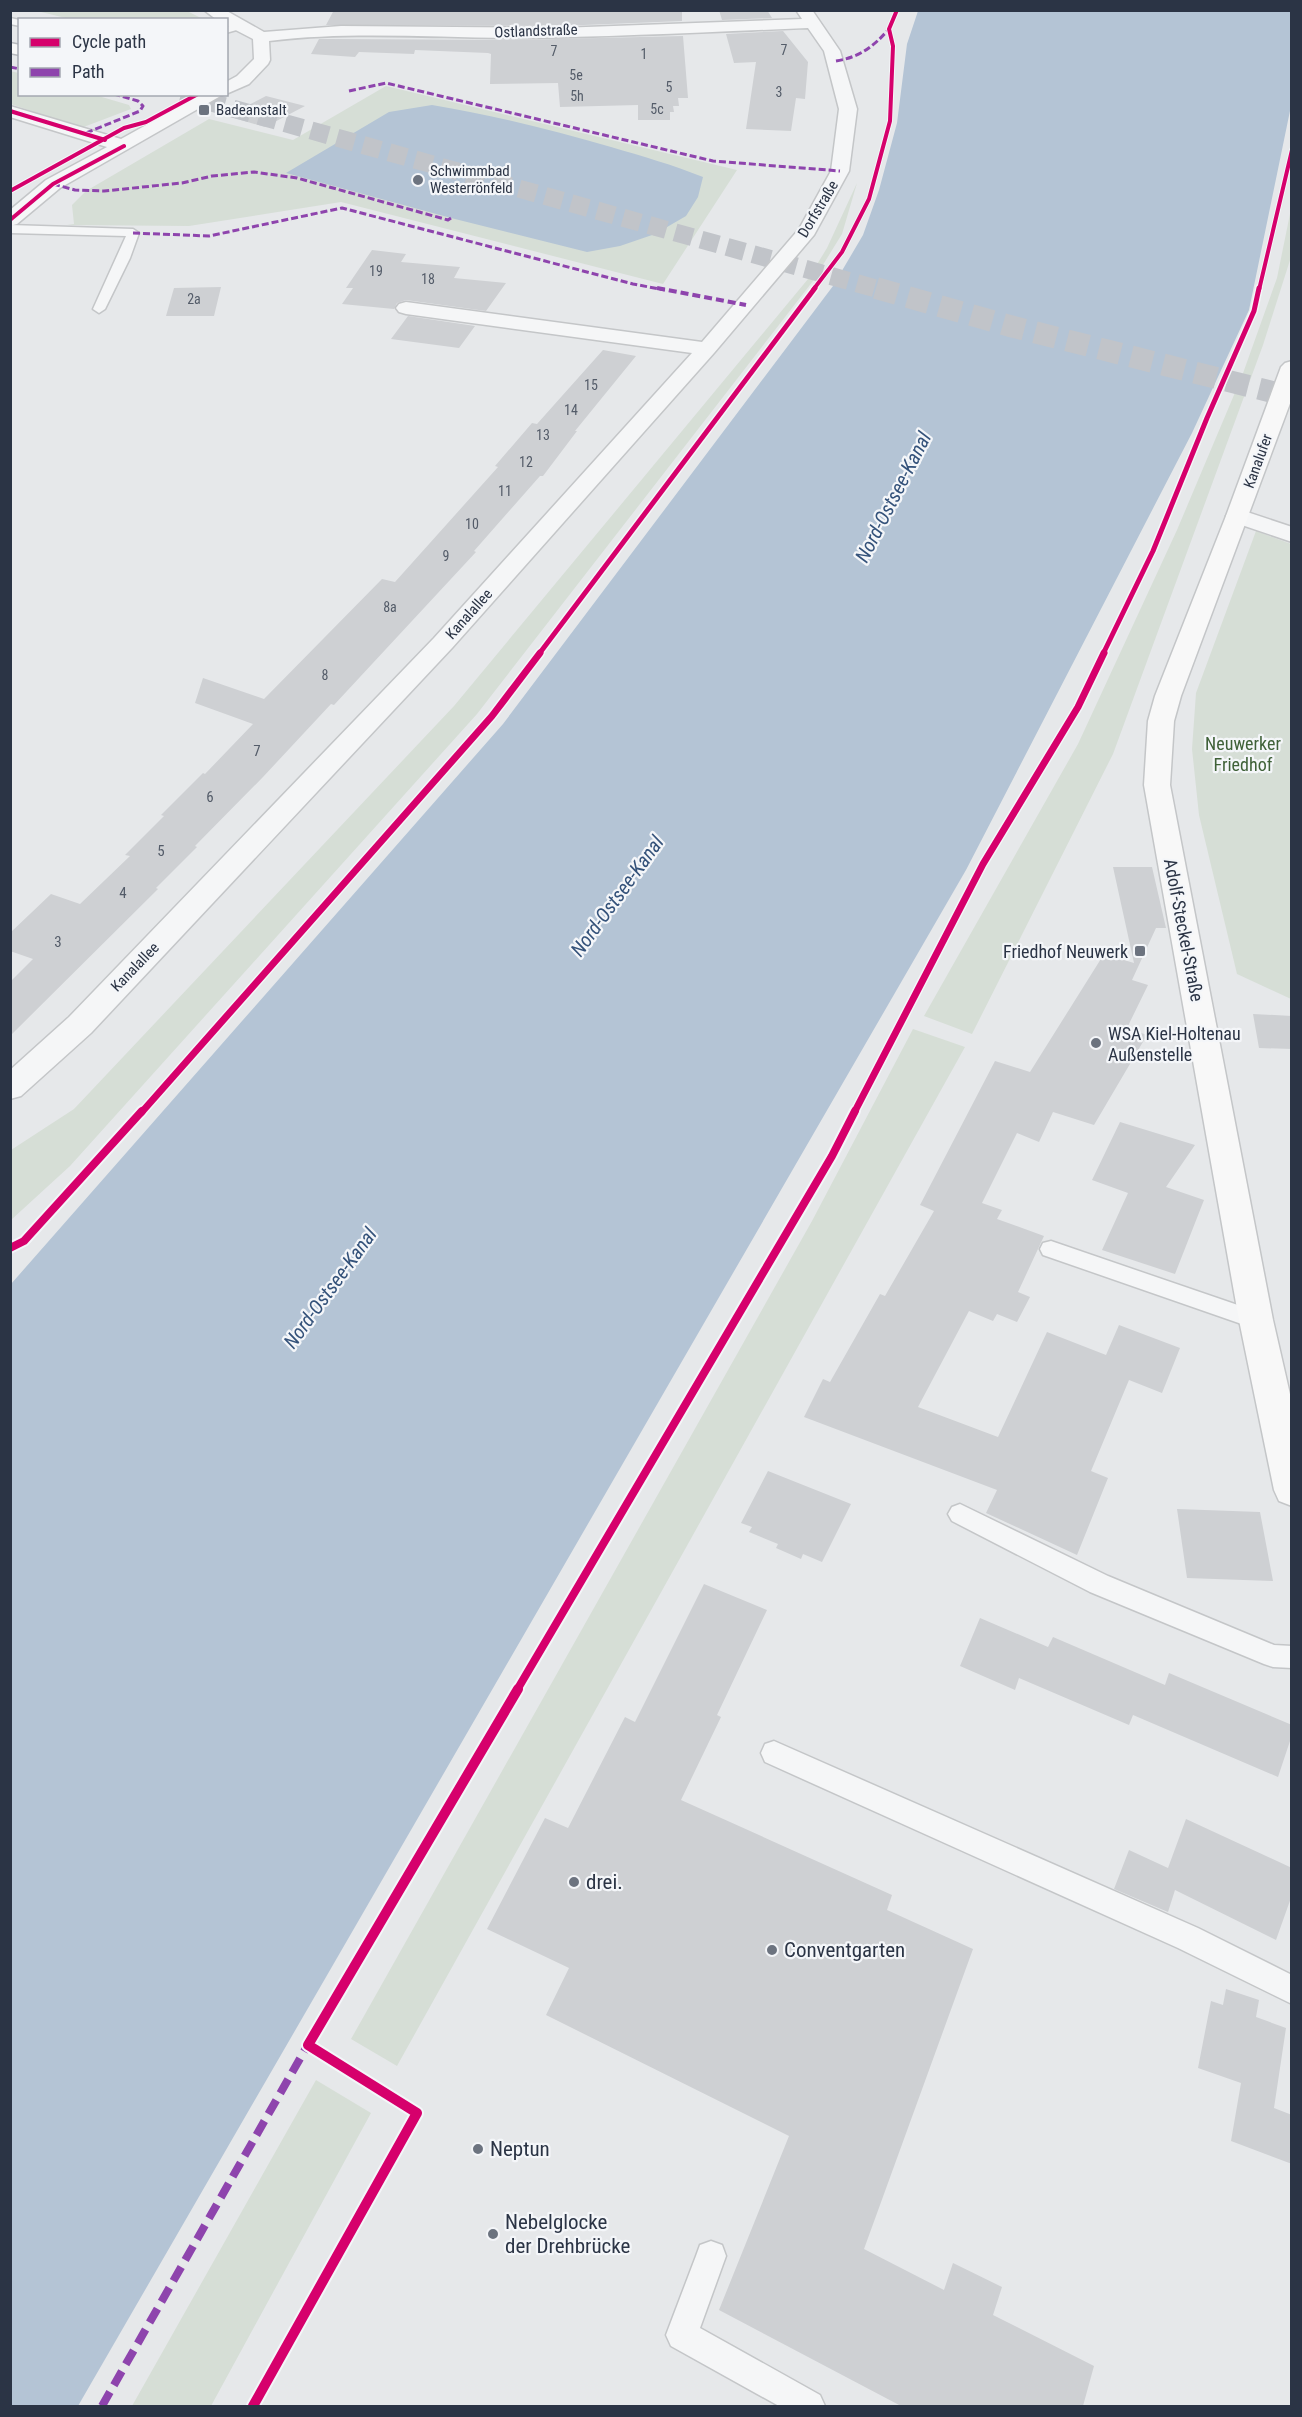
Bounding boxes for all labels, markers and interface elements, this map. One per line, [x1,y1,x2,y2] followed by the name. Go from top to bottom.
[18,18,228,96] legend
[494,21,578,41] street label: Ostlandstraße
[72,31,146,52] text: Cycle path
[781,42,788,58] house number: 7
[551,43,558,59] house number: 7
[641,46,647,62] house number: 1
[72,61,105,82] text: Path
[569,67,583,83] house number: 5e
[666,79,673,95] house number: 5
[776,84,782,100] house number: 3
[570,88,584,104] house number: 5h
[216,101,287,119] place label: Badeanstalt
[650,101,664,117] house number: 5c
[197,103,211,117] marker: Badeanstalt
[430,162,513,197] place label: Schwimmbad Westerrönfeld
[411,173,425,187] marker: Schwimmbad Westerrönfeld
[794,177,842,241] street label: Dorfstraße
[369,263,383,279] house number: 19
[421,271,435,287] house number: 18
[187,291,201,307] house number: 2a
[584,377,598,393] house number: 15
[564,402,578,418] house number: 14
[536,427,550,443] house number: 13
[850,427,936,566] water label: Nord-Ostsee-Kanal
[1240,431,1276,491] street label: Kanalufer
[519,454,533,470] house number: 12
[498,483,512,499] house number: 11
[465,516,479,532] house number: 10
[443,548,449,564] house number: 9
[442,585,496,643] street label: Kanalallee
[383,599,397,615] house number: 8a
[322,667,329,683] house number: 8
[1205,733,1281,775] park label: Neuwerker Friedhof
[253,742,261,760] house number: 7
[206,788,214,806] house number: 6
[565,831,669,961] water label: Nord-Ostsee-Kanal
[157,842,165,860] house number: 5
[1160,857,1208,1003] street label: Adolf-Steckel-Straße
[119,884,127,902] house number: 4
[54,933,62,951] house number: 3
[107,939,163,995] street label: Kanalallee
[1003,941,1128,962] place label: Friedhof Neuwerk
[1133,944,1147,958] marker: Friedhof Neuwerk
[1108,1023,1241,1065] place label: WSA Kiel-Holtenau Außenstelle
[1089,1036,1103,1050] marker: WSA Kiel-Holtenau Außenstelle
[278,1223,382,1353] water label: Nord-Ostsee-Kanal
[586,1870,623,1894] place label: drei.
[567,1875,581,1889] marker: drei.
[784,1938,905,1962] place label: Conventgarten
[765,1943,779,1957] marker: Conventgarten
[490,2137,550,2161] place label: Neptun
[471,2142,485,2156] marker: Neptun
[505,2210,631,2258] place label: Nebelglocke der Drehbrücke
[486,2227,500,2241] marker: Nebelglocke der Drehbrücke

